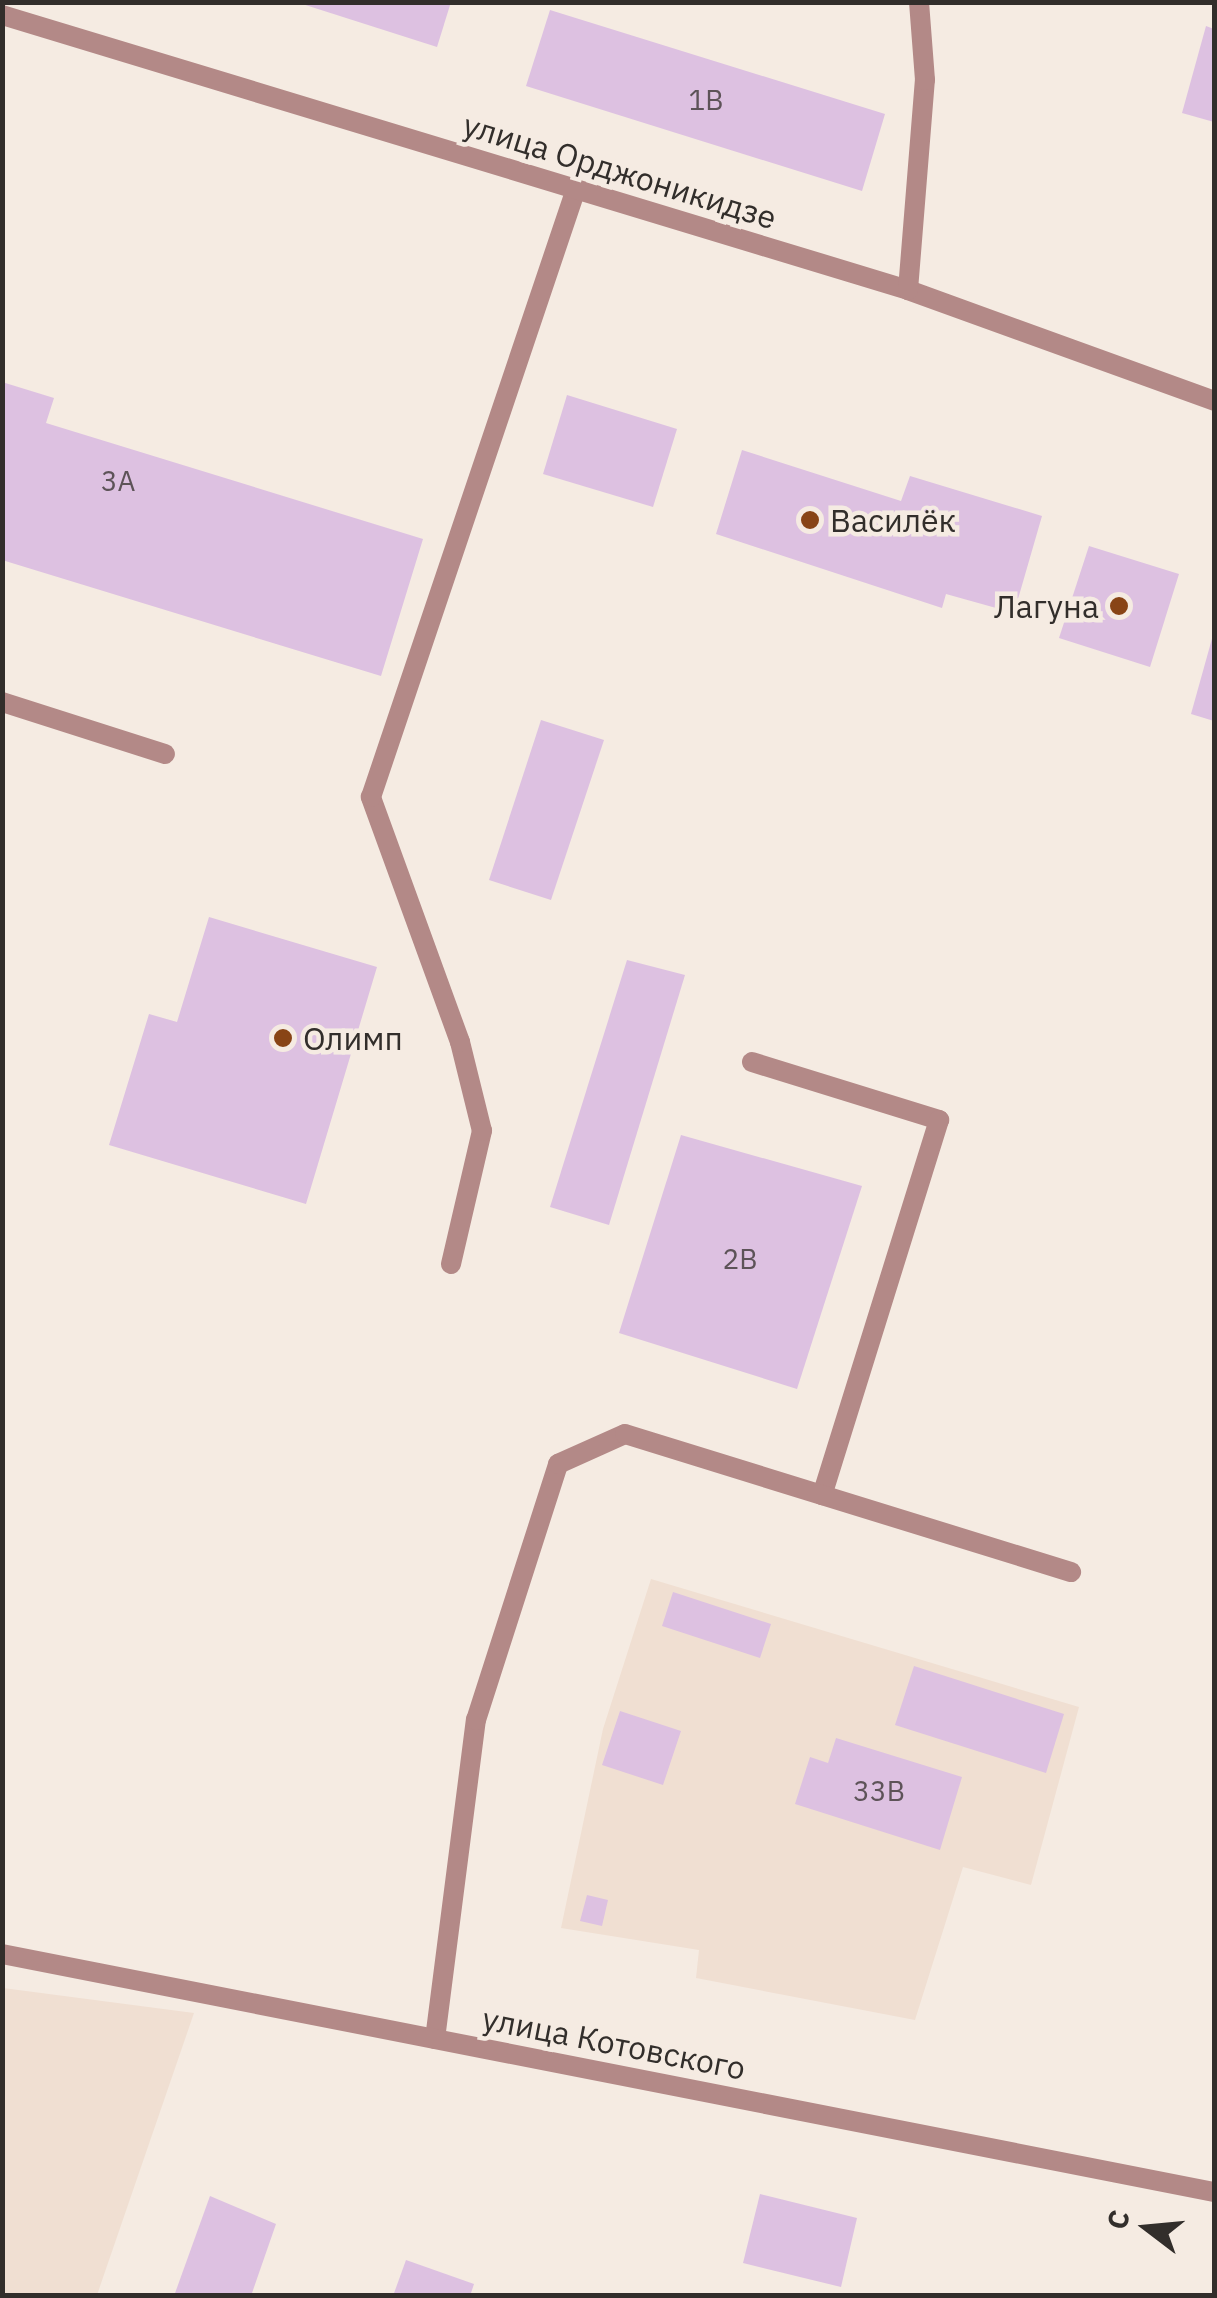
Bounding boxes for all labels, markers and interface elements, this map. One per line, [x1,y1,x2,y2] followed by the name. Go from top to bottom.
[688,83,724,117] house number: 1В
[459,105,781,237] street label: улица Орджоникидзе
[101,464,135,498] house number: 3А
[830,501,956,539] place label: Василёк
[799,509,821,531] marker: Василёк
[994,587,1099,625] place label: Лагуна
[1108,595,1130,617] marker: Лагуна
[303,1019,403,1057] place label: Олимп
[272,1027,294,1049] marker: Олимп
[722,1242,758,1276] house number: 2В
[853,1774,905,1808] house number: 33В
[479,1999,749,2087] street label: улица Котовского
[1097,2178,1197,2278] north arrow
[1097,2206,1138,2233] text: С

